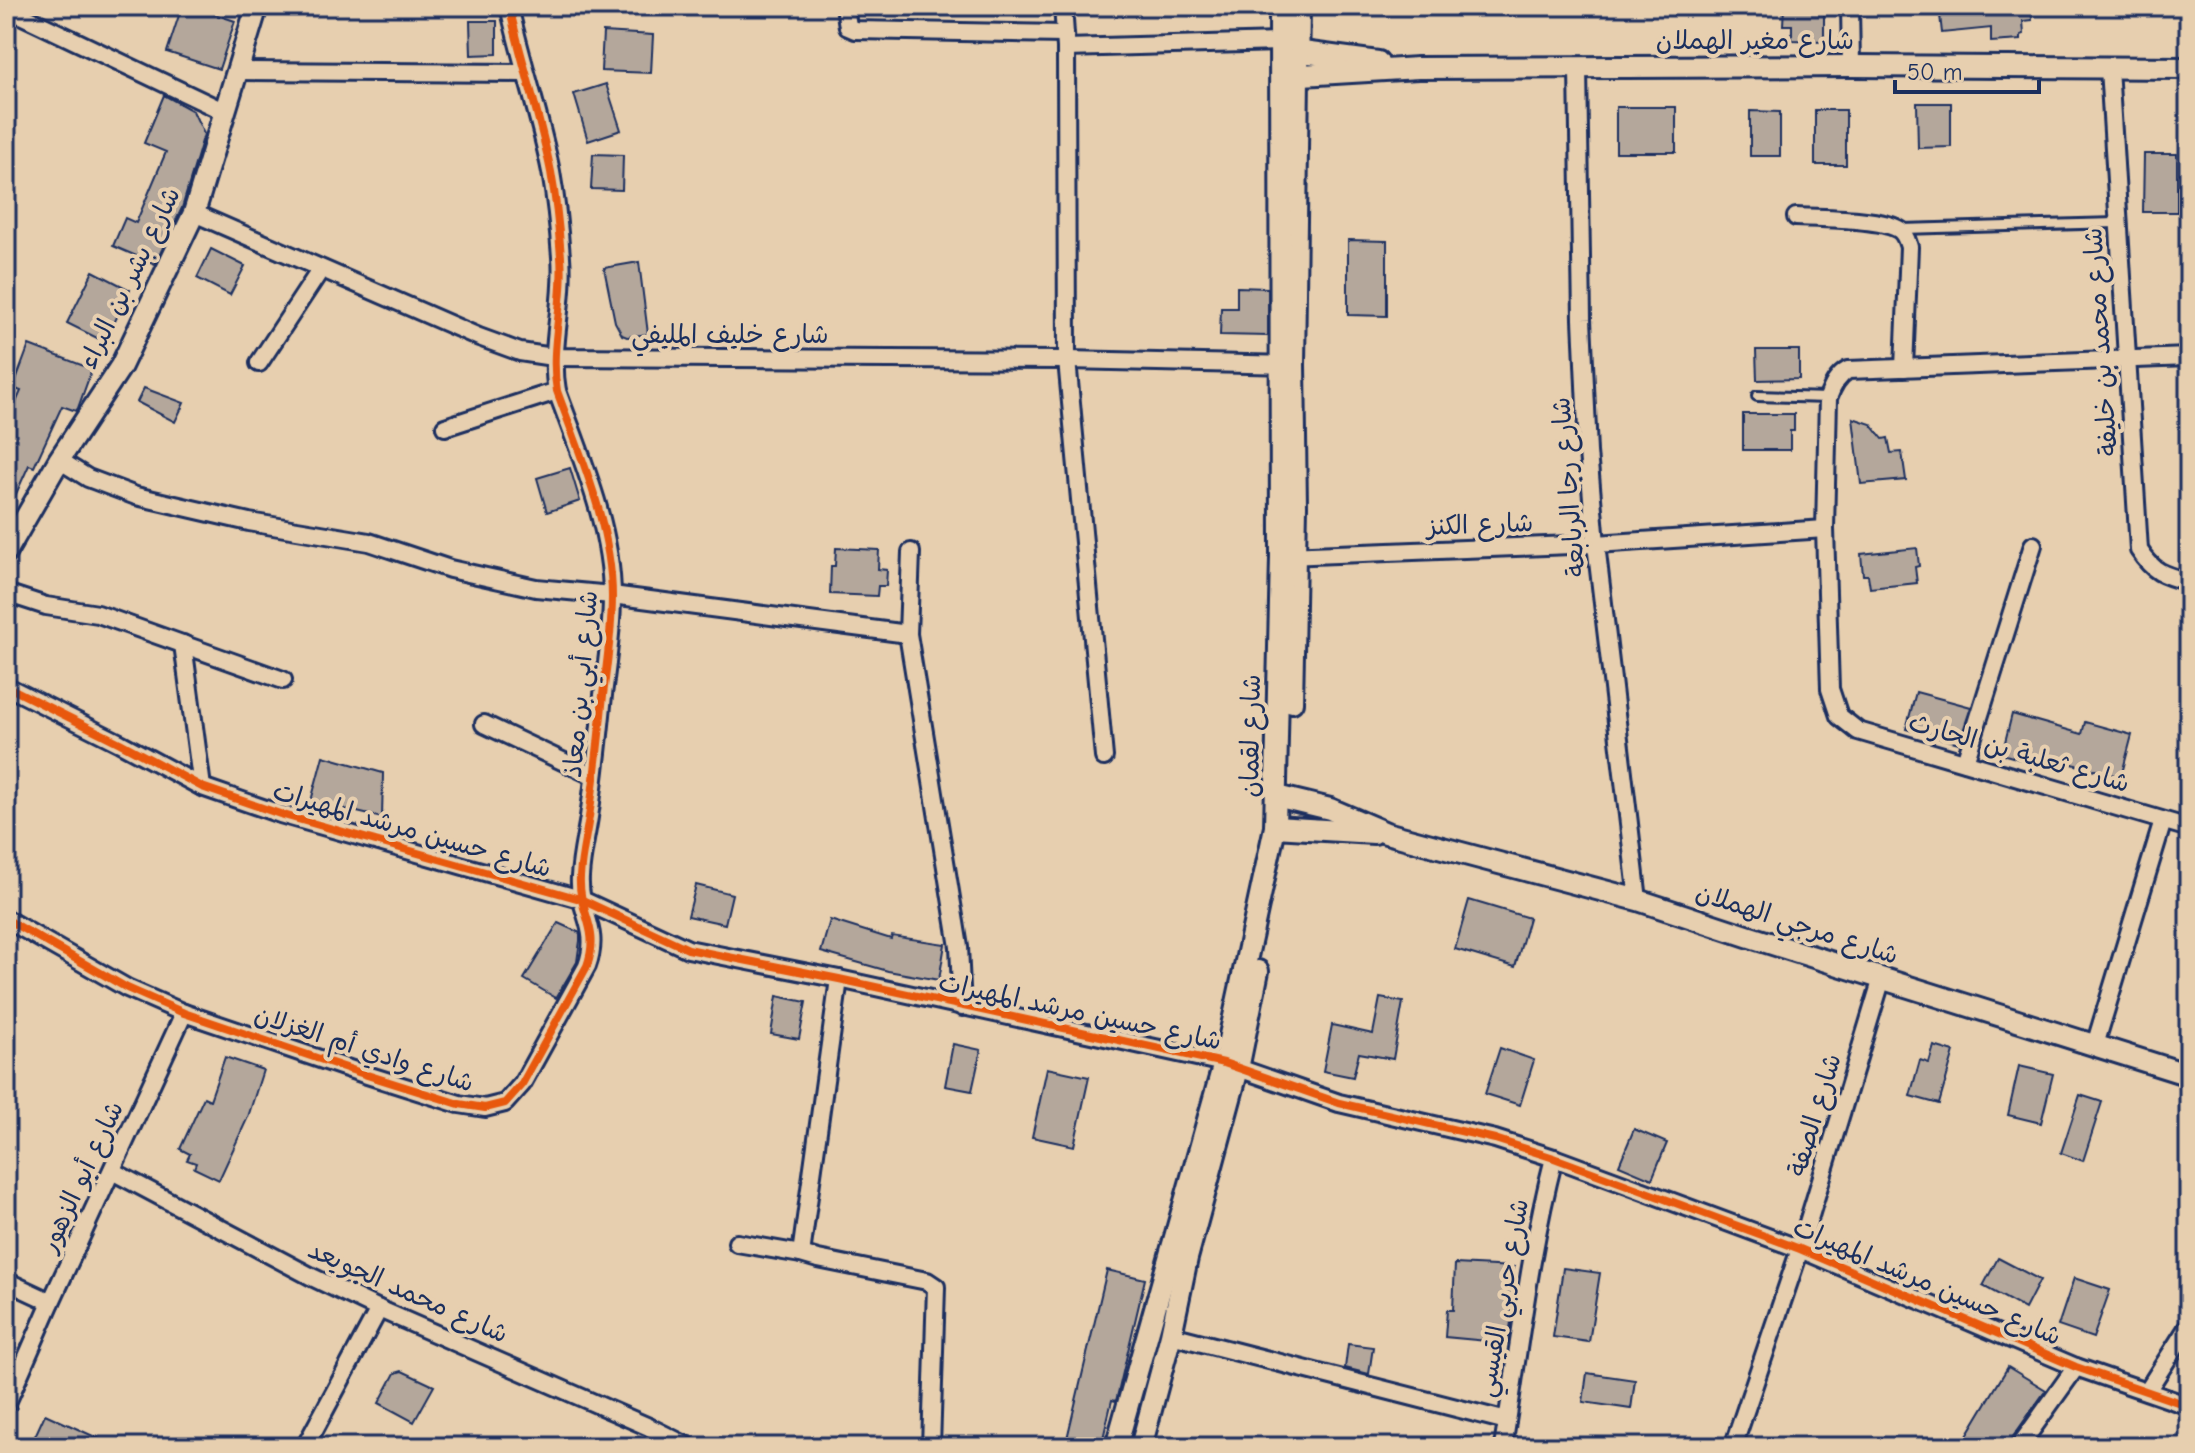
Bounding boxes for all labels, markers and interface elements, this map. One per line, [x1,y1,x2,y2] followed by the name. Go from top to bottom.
[1656,26,1854,58] street label: شارع مغير الهملان
[1895,44,2039,94] scale bar
[1907,58,1963,86] text: 50 m
[73,182,189,374] street label: شارع بشر بن البراء
[2078,227,2126,457] street label: شارع محمد بن خليفة
[631,320,829,357] street label: شارع خليف المليفي
[1546,396,1594,578] street label: شارع رجا الربابعة
[1424,508,1534,544] street label: شارع الكنز
[557,589,611,779] street label: شارع أبي بن معاذ
[1235,674,1269,798] street label: شارع لقمان
[1904,707,2133,801] street label: شارع ثعلبة بن الحارث
[269,776,555,886] street label: شارع حسين مرشد المهيرات
[1690,877,1902,978] street label: شارع مرجي الهملان
[935,967,1224,1059] street label: شارع حسين مرشد المهيرات
[249,998,478,1102] street label: شارع وادي أم الغزلان
[1782,1050,1850,1181] street label: شارع الصفة
[33,1096,132,1259] street label: شارع أبو الزهور
[1471,1197,1542,1401] street label: شارع حربي القيسي
[1788,1212,2066,1354] street label: شارع حسين مرشد المهيرات
[303,1234,513,1351] street label: شارع محمد الجويعد

